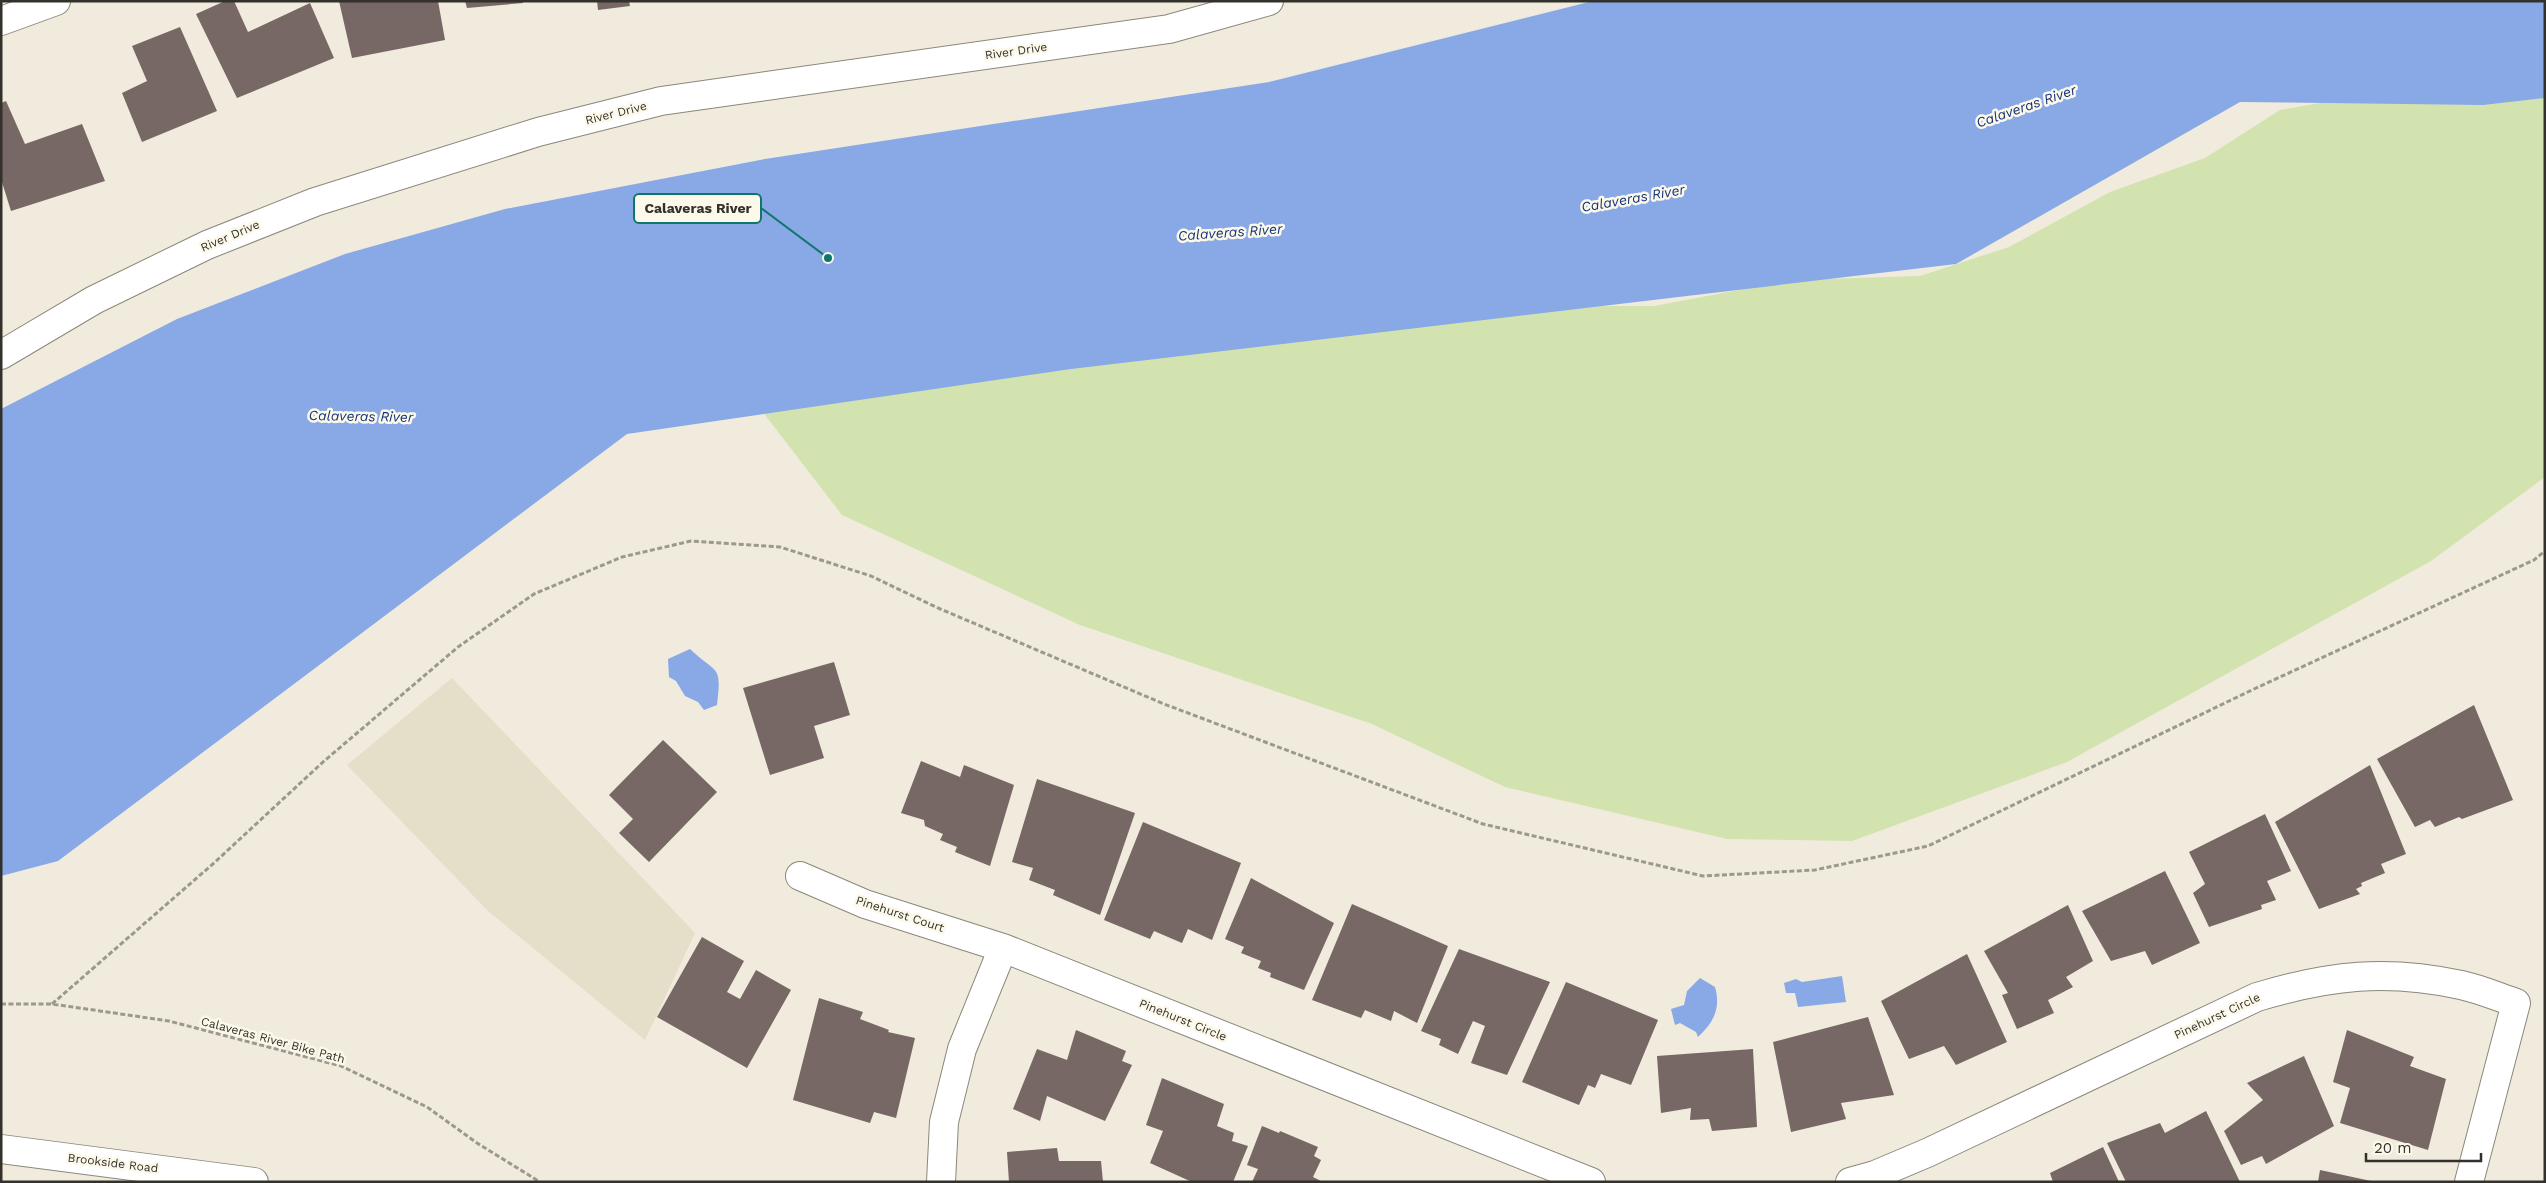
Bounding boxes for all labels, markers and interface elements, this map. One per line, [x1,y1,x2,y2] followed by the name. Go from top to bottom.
[984,40,1048,62] street label: River Drive
[1974,81,2079,131] water label: Calaveras River
[584,99,648,127] street label: River Drive
[1580,181,1686,215] water label: Calaveras River
[634,194,761,223] callout: Calaveras River
[644,200,752,216] text: Calaveras River
[198,217,262,255] street label: River Drive
[1177,220,1283,244] water label: Calaveras River
[309,407,414,425] water label: Calaveras River
[854,893,946,935] street label: Pinehurst Court
[2172,990,2262,1042] street label: Pinehurst Circle
[1137,996,1229,1044] street label: Pinehurst Circle
[200,1014,346,1066] street label: Calaveras River Bike Path
[2366,1130,2481,1162] scale bar
[2374,1139,2412,1157] text: 20 m
[67,1151,159,1175] street label: Brookside Road

